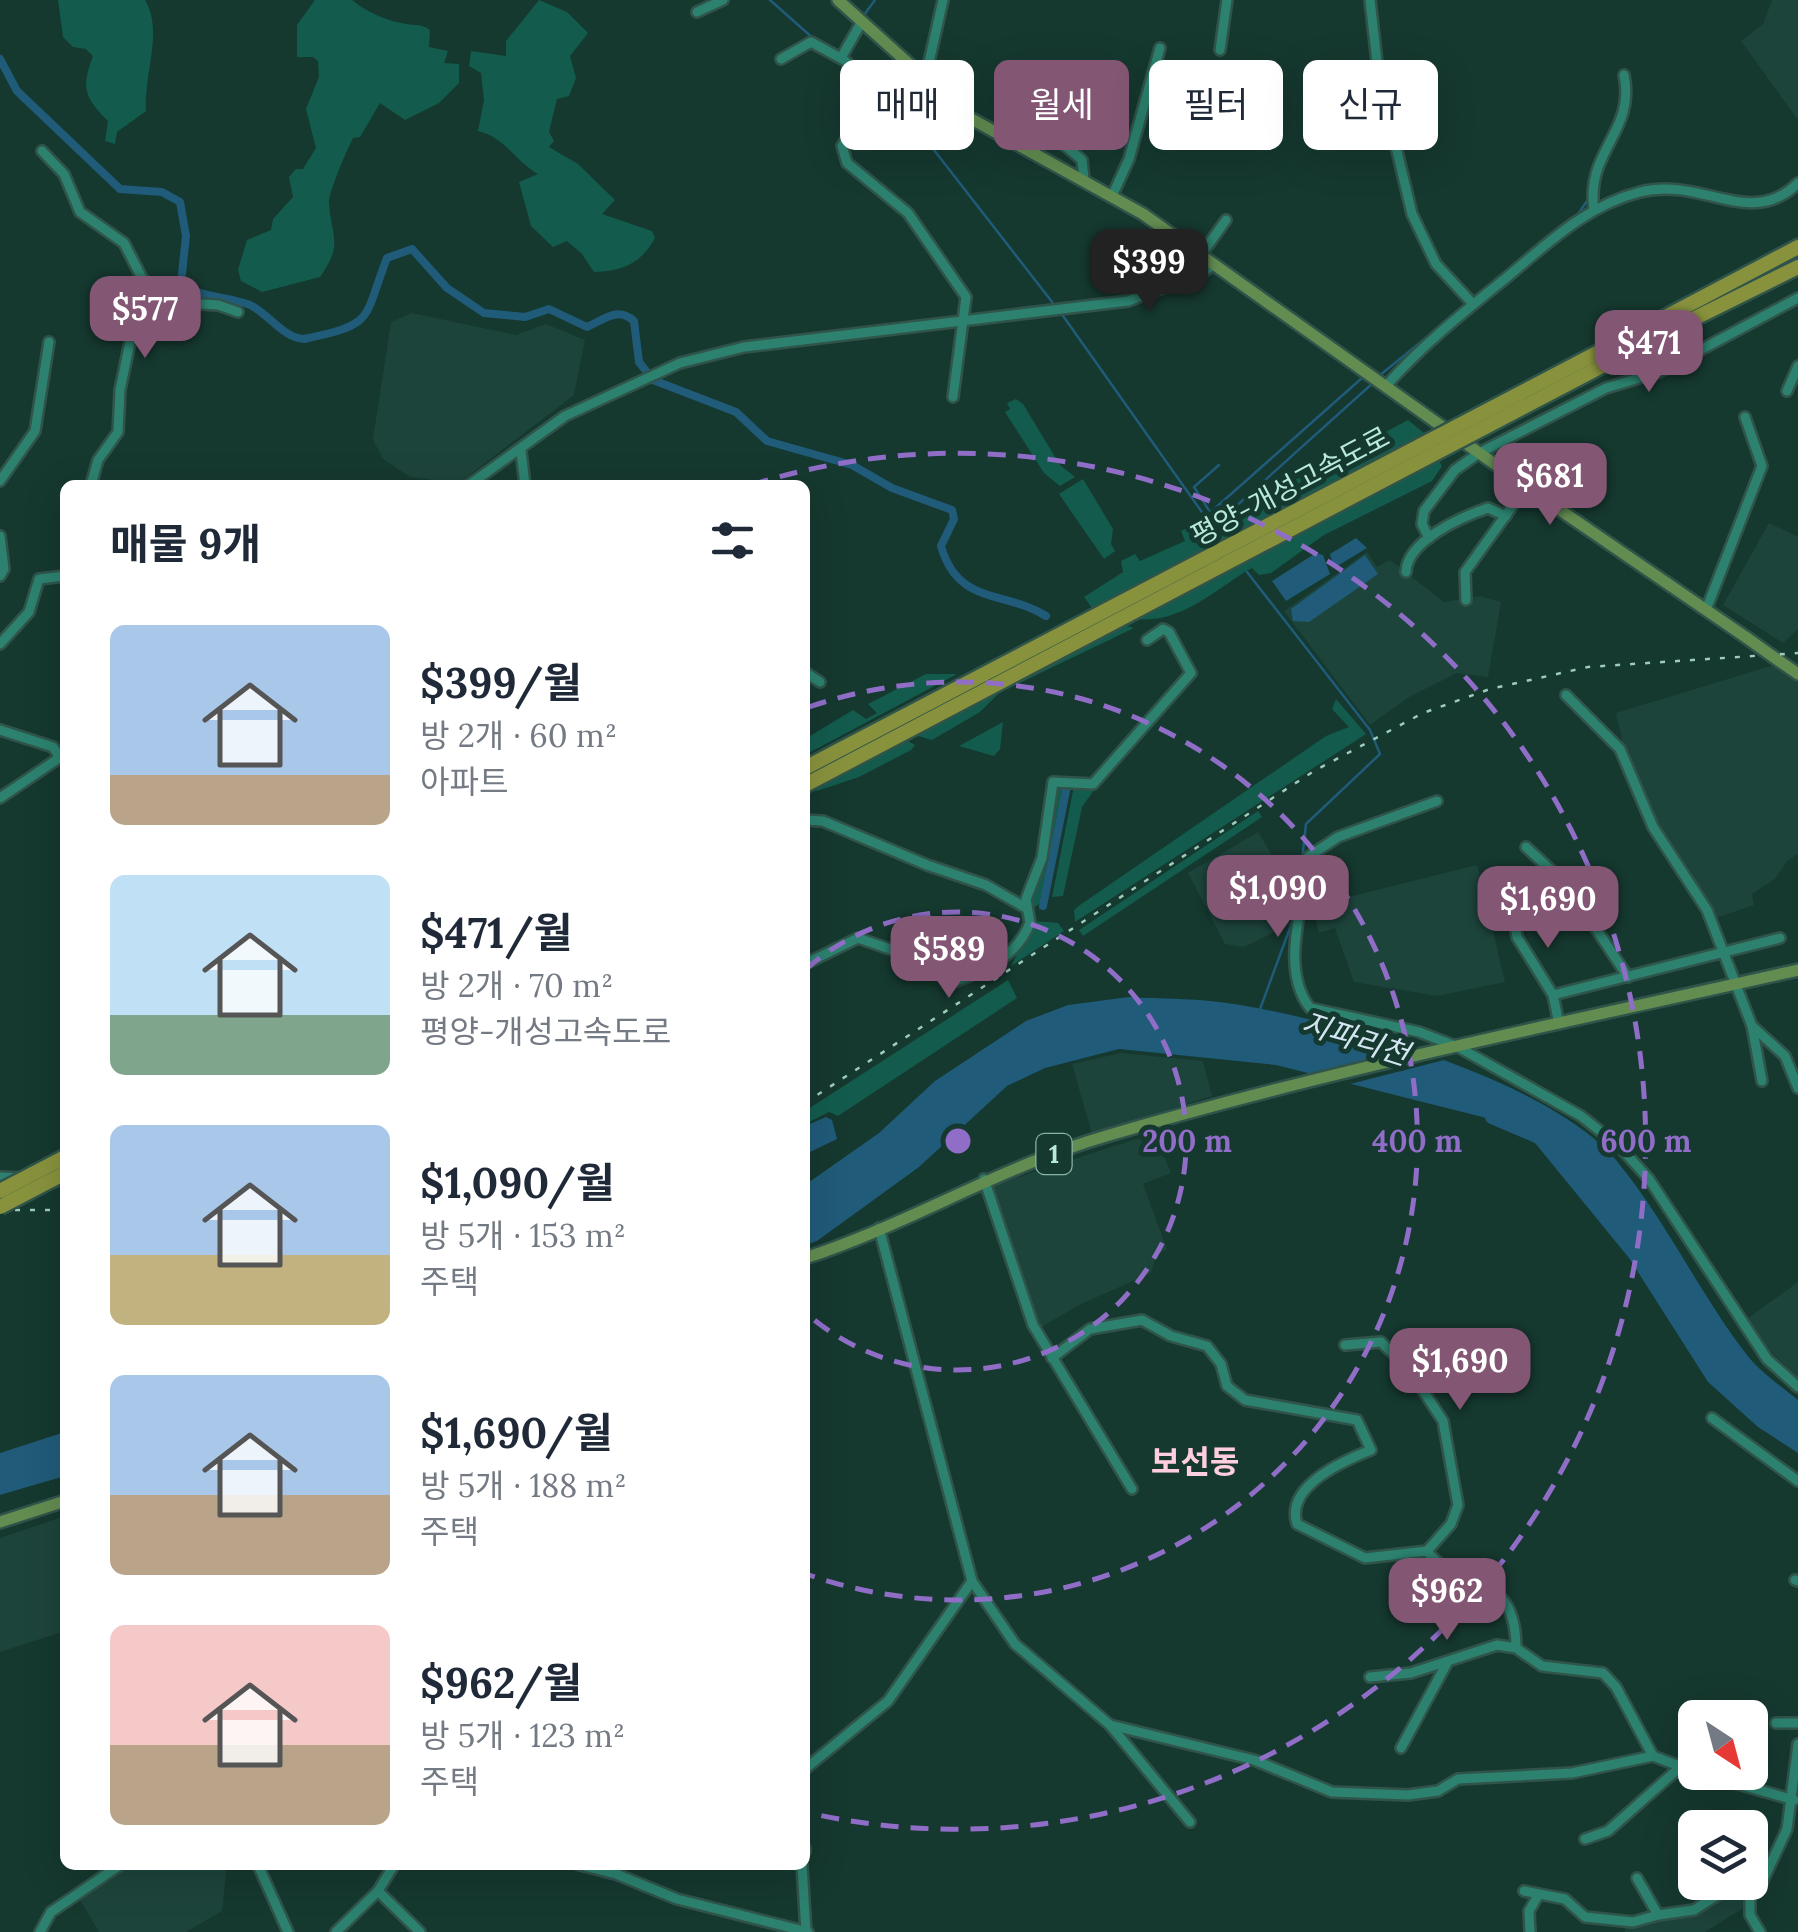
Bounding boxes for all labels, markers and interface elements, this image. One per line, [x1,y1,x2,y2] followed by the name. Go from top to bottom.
[840,60,974,150] chip: 매매
[994,60,1129,150] chip: 월세
[1149,60,1283,150] chip: 필터
[1303,60,1438,150] chip: 신규
[1090,229,1208,314] pin: $399
[1112,241,1186,282] text: $399
[86,276,204,361] pin: $577
[112,288,178,329] text: $577
[1590,310,1708,395] pin: $471
[1617,322,1681,363] text: $471
[1185,419,1395,553] street label: 평양-개성고속도로
[1491,443,1609,528] pin: $681
[1516,455,1584,496] text: $681
[705,513,760,568] icon: filters
[110,517,261,571] text: 매물 9개
[420,656,582,710] text: $399/월
[190,665,310,785] icon: home
[420,715,617,756] text: 방 2개 · 60 m²
[420,761,508,802] text: 아파트
[1197,855,1359,940] pin: $1,090
[1467,866,1629,951] pin: $1,690
[1229,867,1327,908] text: $1,090
[1500,878,1597,919] text: $1,690
[420,906,572,960] text: $471/월
[190,915,310,1035] icon: home
[890,916,1008,1001] pin: $589
[913,928,985,969] text: $589
[420,965,613,1006] text: 방 2개 · 70 m²
[1297,1003,1417,1074] water label: 지파리천
[420,1011,671,1052] text: 평양-개성고속도로
[1142,1122,1232,1160] text: 200 m
[1372,1122,1462,1160] text: 400 m
[1601,1122,1692,1160] text: 600 m
[940,1123,976,1159] centre of rings
[1036,1134,1072,1174] road number: 1
[420,1156,615,1210] text: $1,090/월
[190,1165,310,1285] icon: home
[420,1215,626,1256] text: 방 5개 · 153 m²
[420,1261,479,1302] text: 주택
[1379,1328,1541,1413] pin: $1,690
[1412,1340,1509,1381] text: $1,690
[420,1406,613,1460] text: $1,690/월
[190,1415,310,1535] icon: home
[1151,1441,1239,1482] district label: 보선동
[420,1465,627,1506] text: 방 5개 · 188 m²
[420,1511,479,1552] text: 주택
[1388,1558,1506,1643] pin: $962
[1411,1570,1483,1611] text: $962
[420,1656,582,1710] text: $962/월
[190,1665,310,1785] icon: home
[1678,1700,1768,1790] north arrow
[1678,1700,1768,1900] map controls
[420,1715,625,1756] text: 방 5개 · 123 m²
[420,1761,479,1802] text: 주택
[1678,1810,1768,1900] button: layers

